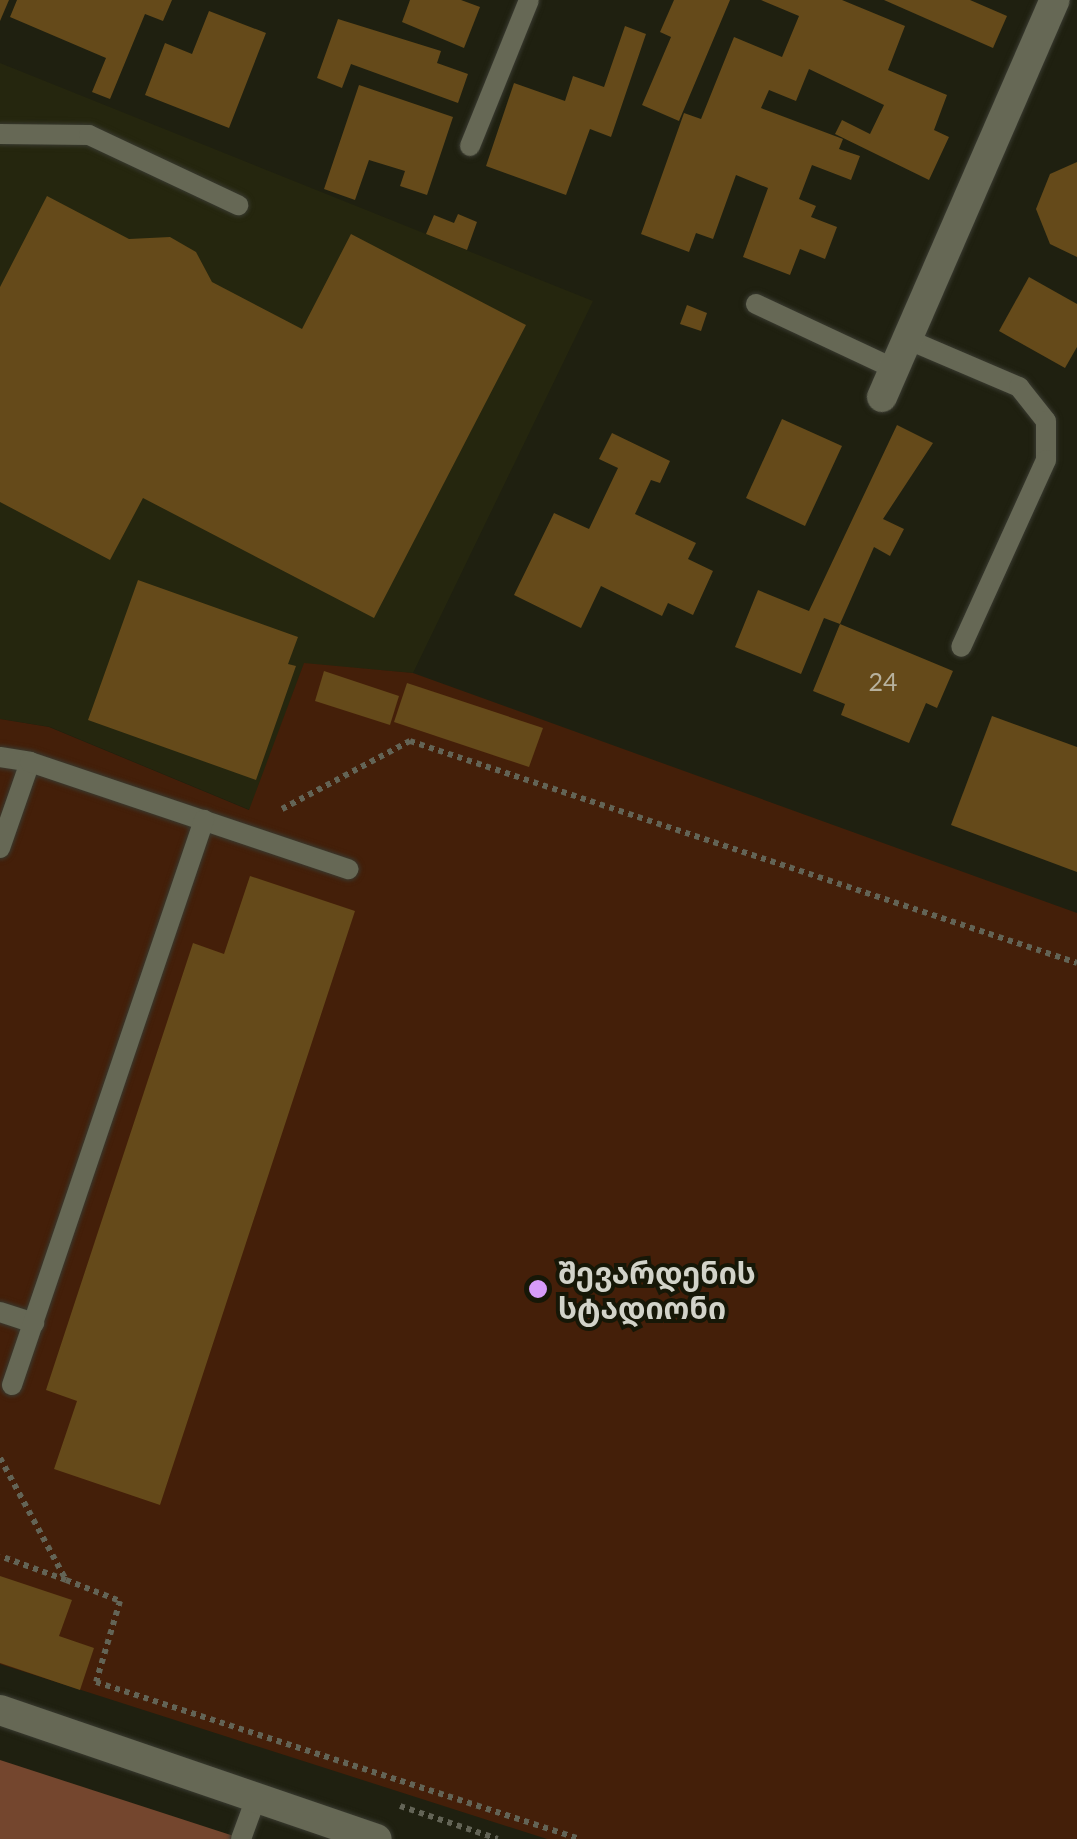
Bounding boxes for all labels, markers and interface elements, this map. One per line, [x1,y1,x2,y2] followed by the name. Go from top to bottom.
[869,666,897,696] house number: 24
[558,1254,756,1324] place label: შევარდენის სტადიონი
[527,1278,549,1300] marker: შევარდენის სტადიონი

